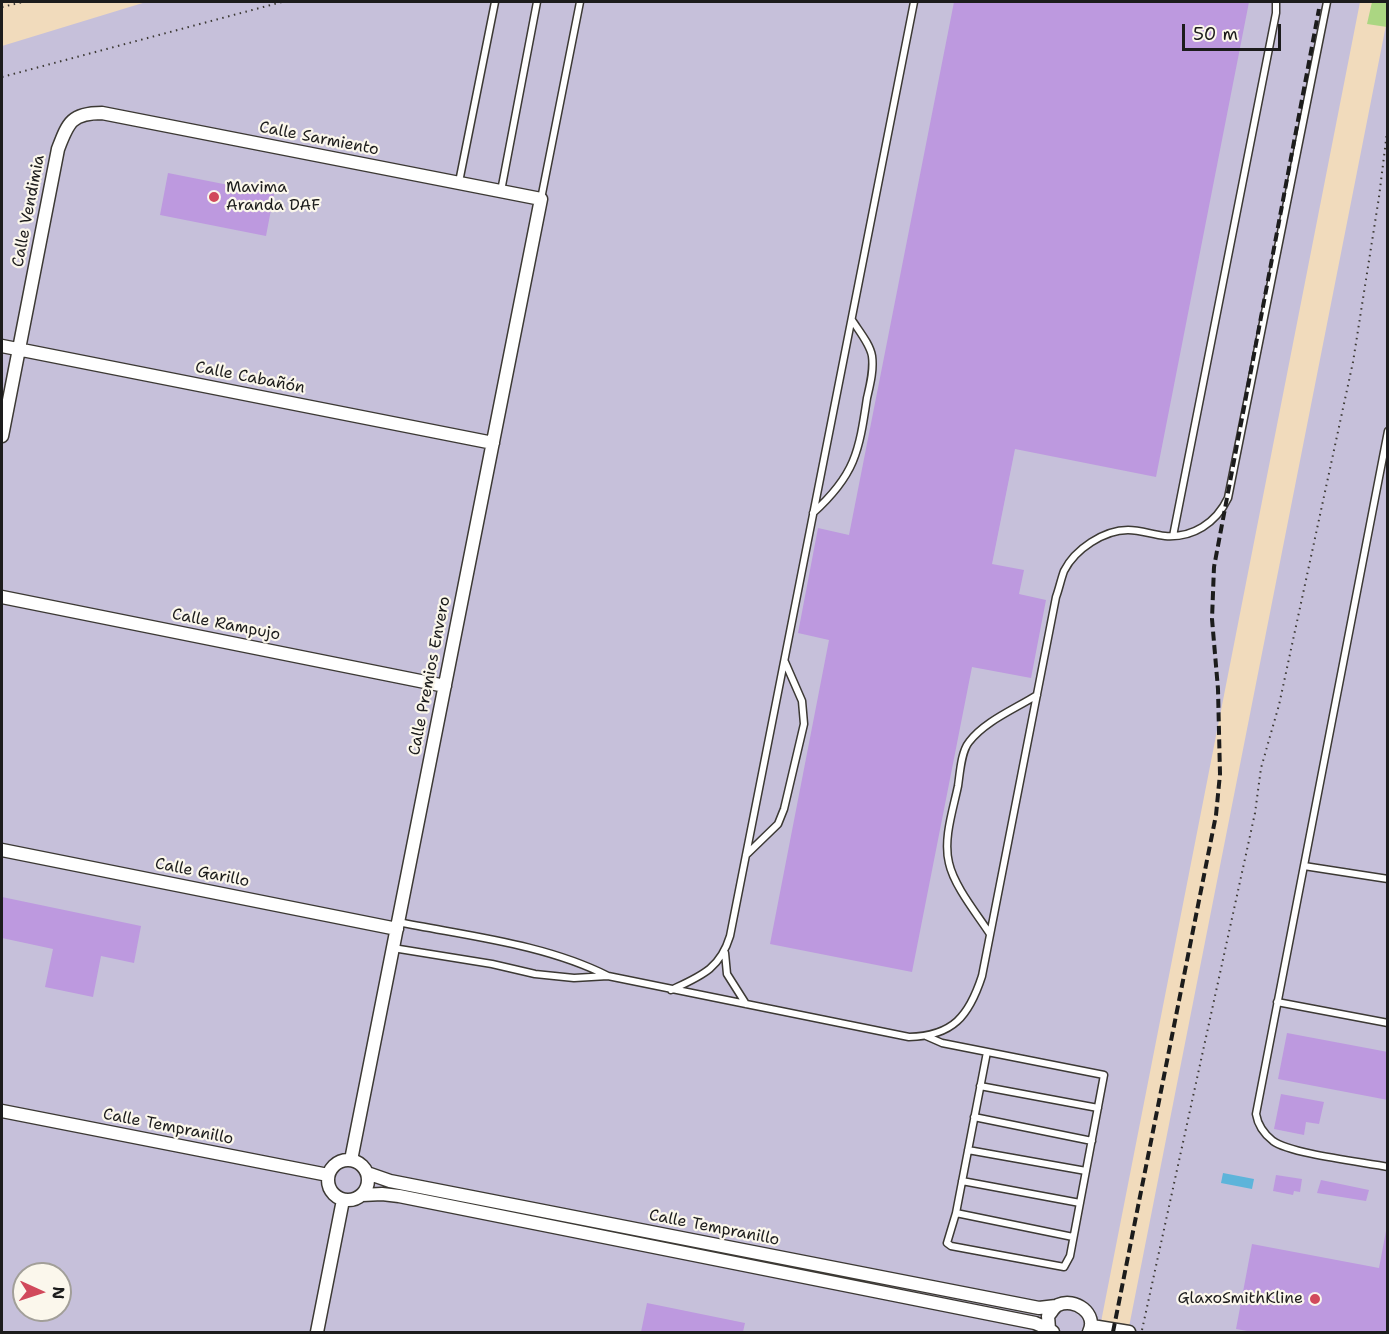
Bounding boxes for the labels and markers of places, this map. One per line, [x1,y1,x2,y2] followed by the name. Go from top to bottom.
[226,178,320,216] place label: Mavima Aranda DAF
[207,190,221,204] marker: Mavima Aranda DAF
[1178,1289,1303,1309] place label: GlaxoSmithKline
[1308,1292,1322,1306] marker: GlaxoSmithKline

